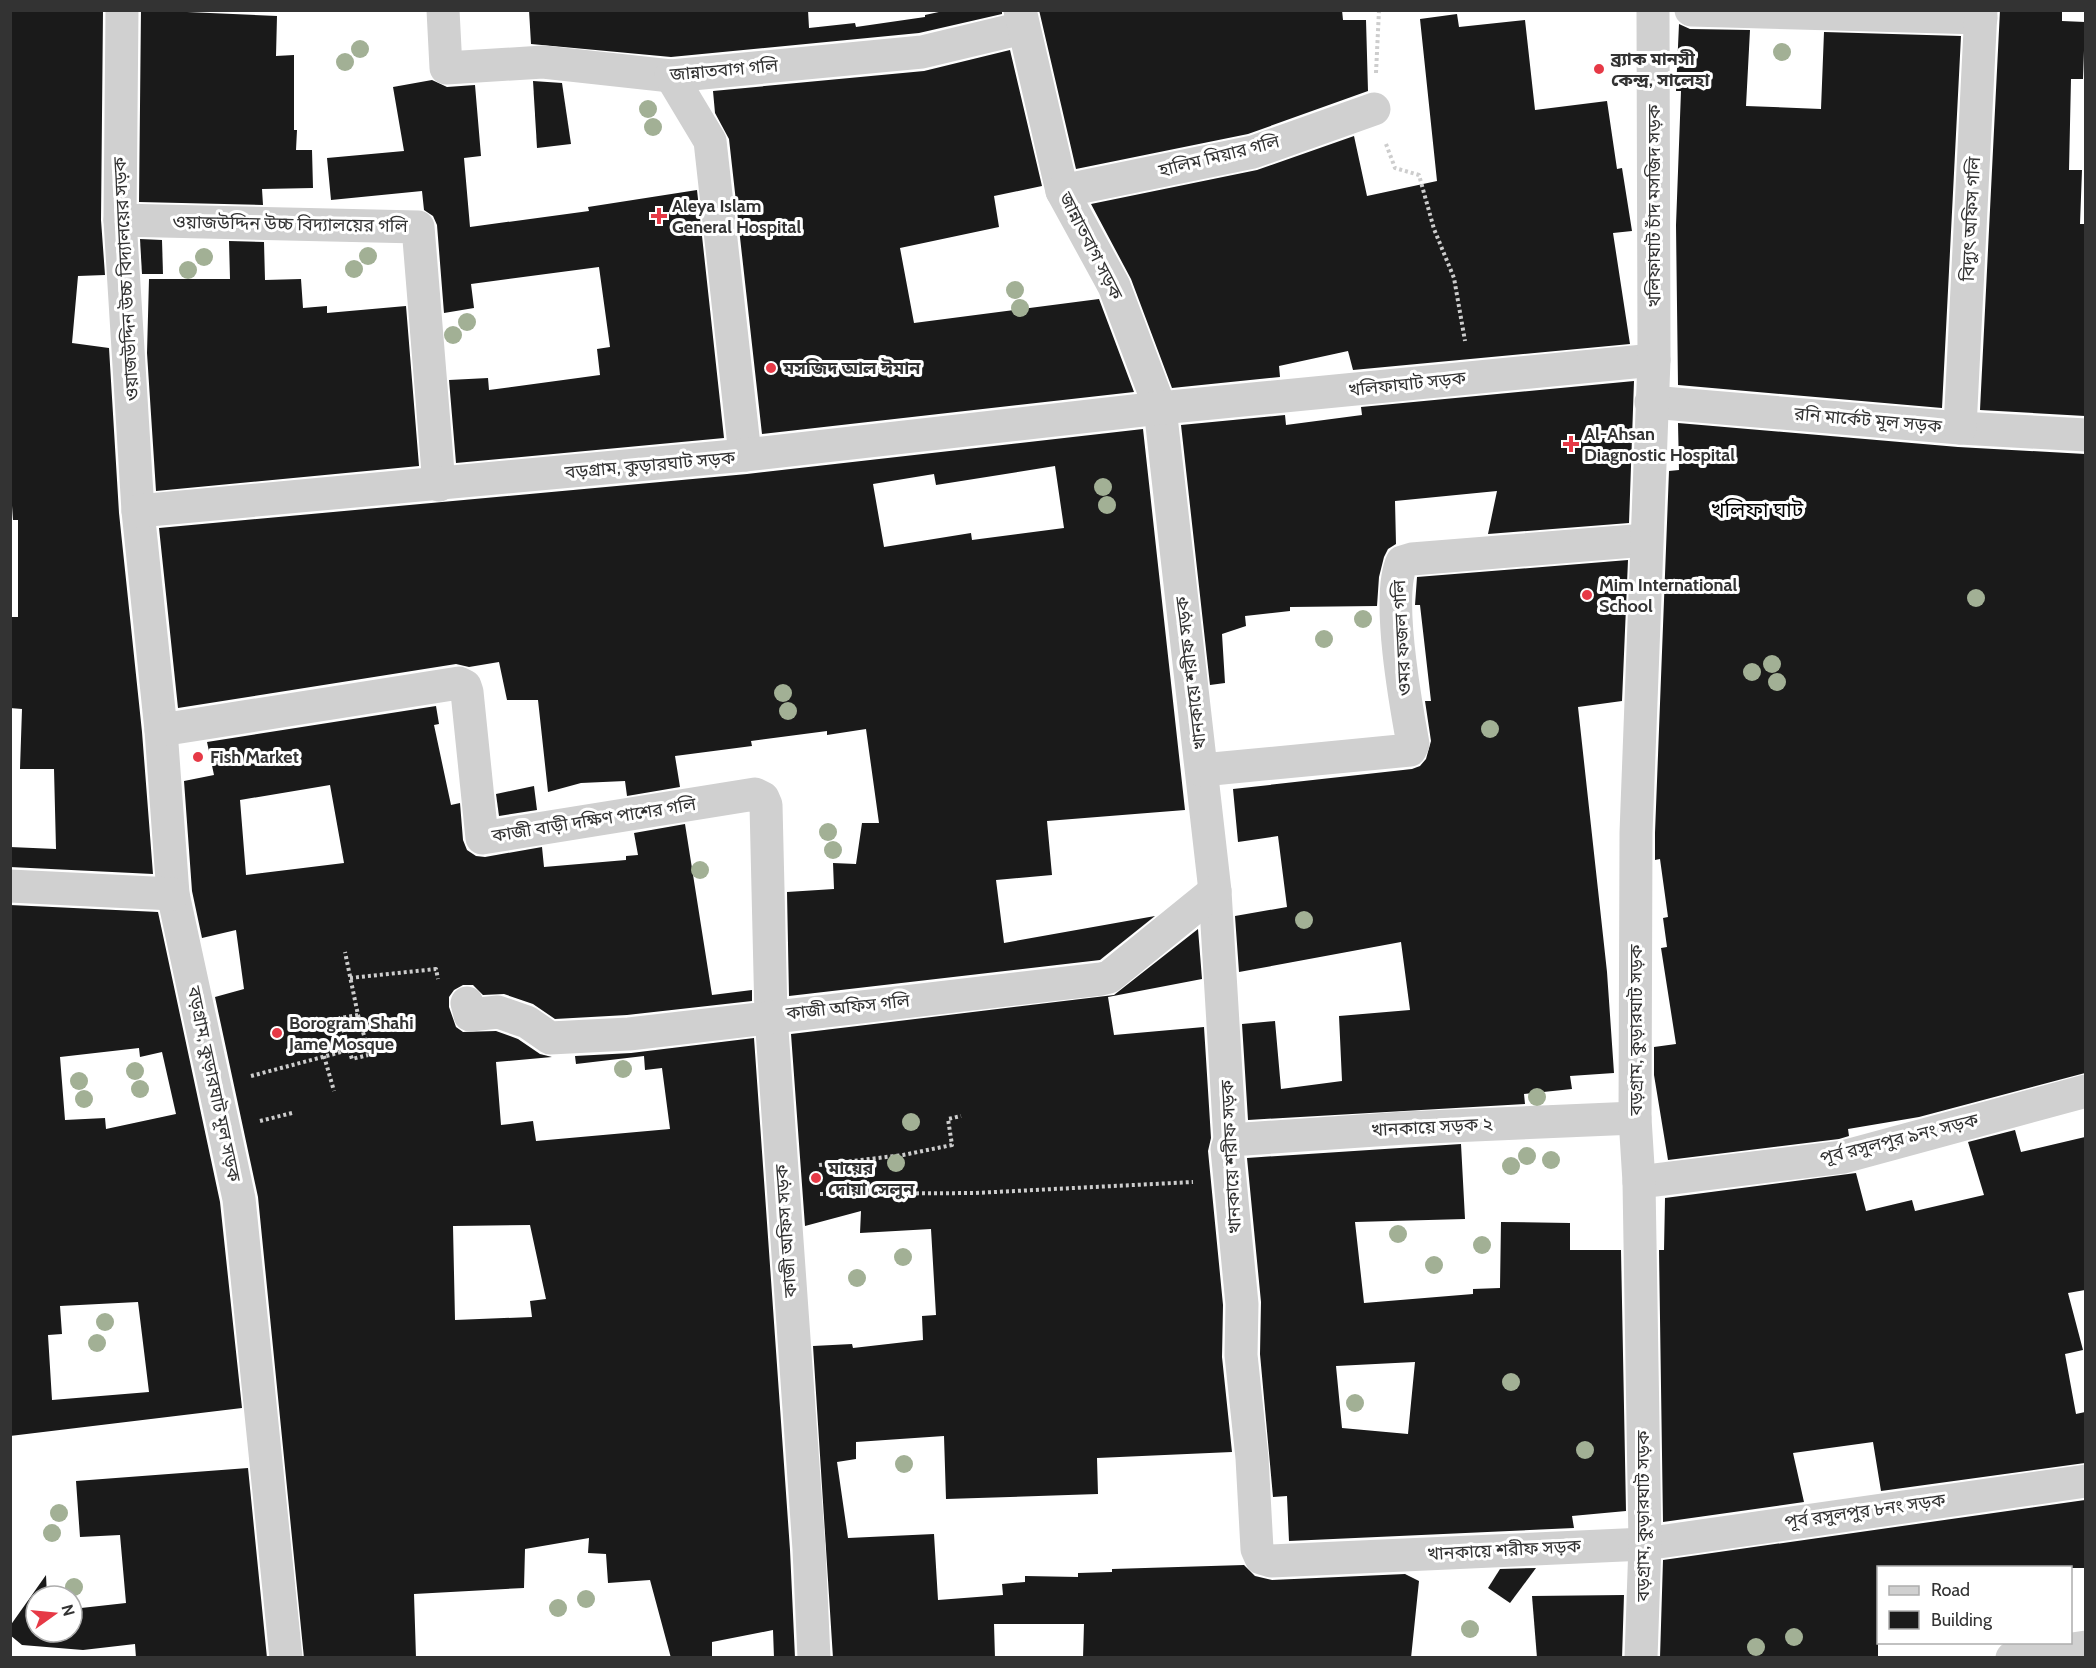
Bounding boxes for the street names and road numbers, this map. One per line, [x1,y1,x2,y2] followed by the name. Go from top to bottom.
[668,54,780,86] street label: জান্নাতবাগ গলি
[1643,104,1665,308] street label: খলিফাঘাট চাঁদ মসজিদ সড়ক
[1155,130,1282,182] street label: হালিম মিয়ার গলি
[1957,155,1985,283] street label: বিদ্যুৎ অফিস গলি
[109,156,143,402] street label: ওয়াজউদ্দিন উচ্চ বিদ্যালয়ের সড়ক
[1054,188,1128,304] street label: জান্নাতবাগ সড়ক
[172,211,409,237] street label: ওয়াজউদ্দিন উচ্চ বিদ্যালয়ের গলি
[1347,367,1467,401] street label: খলিফাঘাট সড়ক
[1792,403,1943,437] street label: রনি মার্কেট মূল সড়ক
[563,447,737,484] street label: বড়গ্রাম, কুড়ারঘাট সড়ক
[1388,578,1416,697] street label: ওমর ফজল গলি
[1171,595,1211,751] street label: খানকায়ে শরীফ সড়ক
[489,793,698,847] street label: কাজী বাড়ী দক্ষিণ পাশের গলি
[1625,944,1647,1117] street label: বড়গ্রাম, কুড়ারঘাট সড়ক
[182,983,246,1184] street label: বড়গ্রাম, কুড়ারঘাট মূল সড়ক
[784,989,912,1025] street label: কাজী অফিস গলি
[1216,1079,1246,1234] street label: খানকায়ে শরীফ সড়ক
[1818,1109,1981,1169] street label: পূর্ব রসুলপুর ৯নং সড়ক
[1371,1113,1494,1141] street label: খানকায়ে সড়ক ২
[770,1163,802,1299] street label: কাজী অফিস সড়ক
[1632,1430,1654,1603] street label: বড়গ্রাম, কুড়ারঘাট সড়ক
[1783,1489,1947,1533] street label: পূর্ব রসুলপুর ৮নং সড়ক
[1427,1535,1582,1565] street label: খানকায়ে শরীফ সড়ক

